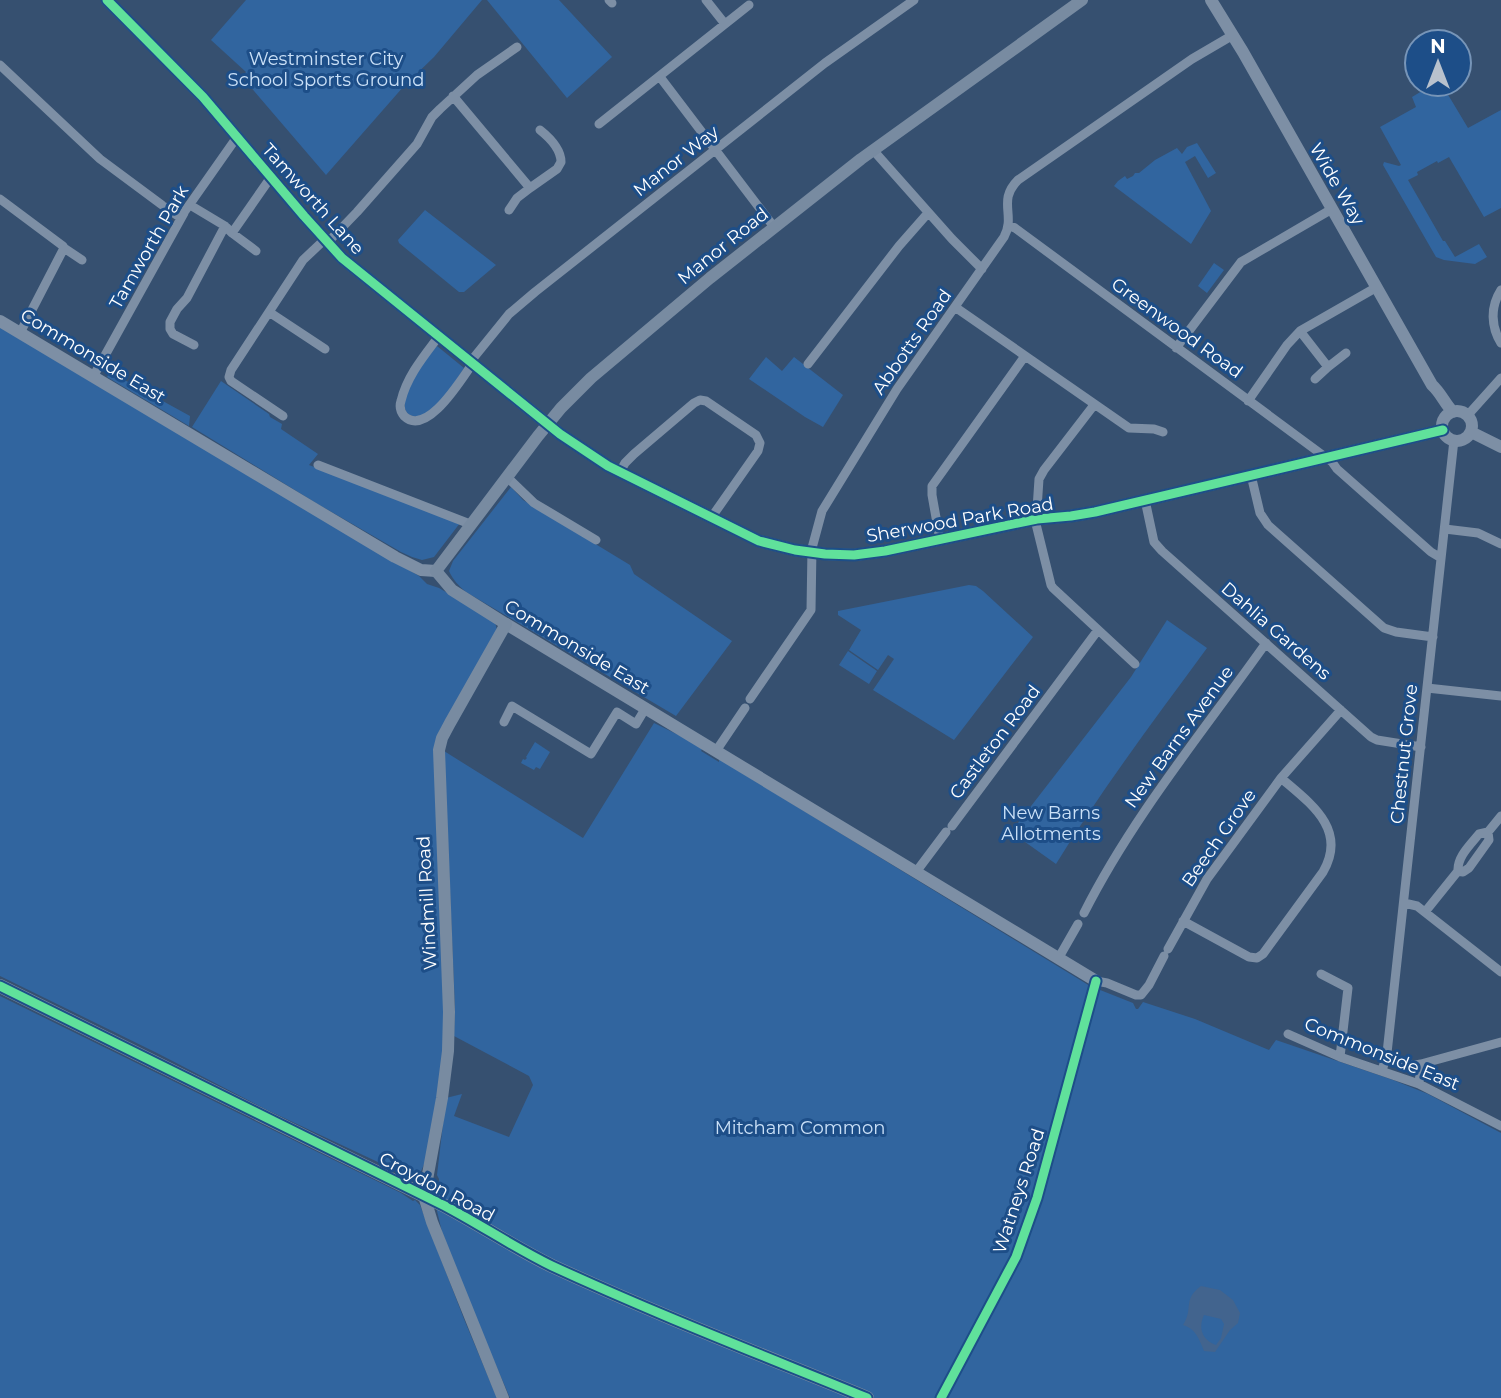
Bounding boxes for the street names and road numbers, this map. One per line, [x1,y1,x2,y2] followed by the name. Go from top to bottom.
[629,121,723,201] street label: Manor Way
[257,139,369,259] street label: Tamworth Lane
[1305,139,1369,229] street label: Wide Way
[105,181,193,313] street label: Tamworth Park
[673,203,773,289] street label: Manor Road
[1107,273,1247,383] street label: Greenwood Road
[868,285,956,399] street label: Abbotts Road
[16,304,170,408] street label: Commonside East
[865,493,1055,547] street label: Sherwood Park Road
[1217,577,1336,685] street label: Dahlia Gardens
[500,595,654,699] street label: Commonside East
[1120,661,1238,813] street label: New Barns Avenue
[945,681,1045,803] street label: Castleton Road
[1386,683,1422,825] street label: Chestnut Grove
[1177,785,1261,891] street label: Beech Grove
[413,835,441,971] street label: Windmill Road
[1301,1013,1463,1095] street label: Commonside East
[988,1126,1050,1256] street label: Watneys Road
[375,1147,499,1227] street label: Croydon Road

